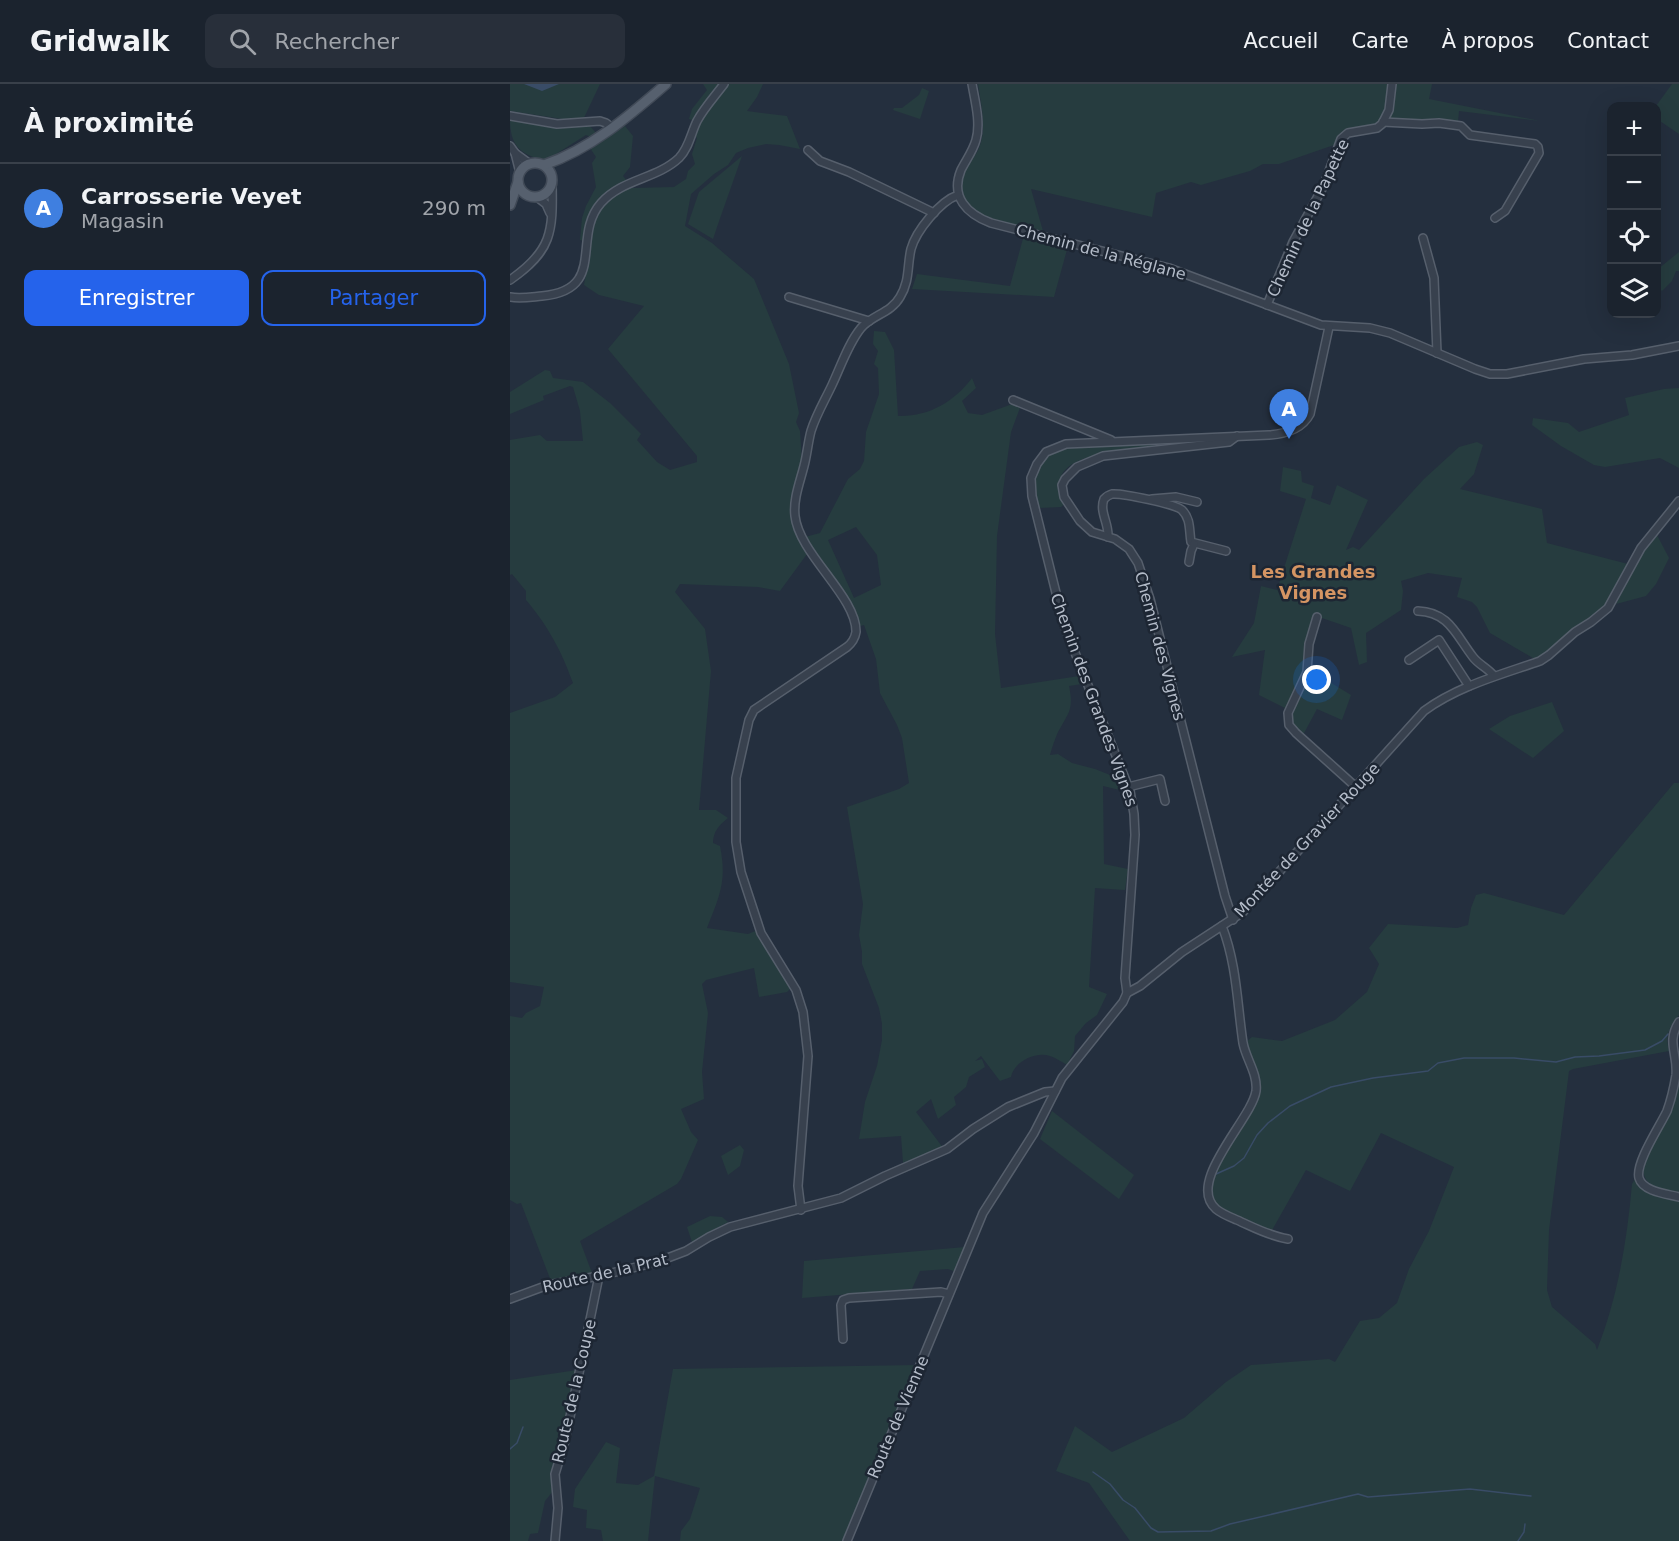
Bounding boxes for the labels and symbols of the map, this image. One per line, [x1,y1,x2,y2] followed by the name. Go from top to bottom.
[1263,136,1353,300] street label: Chemin de la Papette
[1014,220,1188,284] street label: Chemin de la Réglane
[1270,390,1308,439] pin: A
[1250,561,1376,603] district label: Les Grandes Vignes
[1131,569,1189,723] street label: Chemin des Vignes
[1046,591,1142,809] street label: Chemin des Grandes Vignes
[1302,665,1331,694] your location
[1230,759,1384,921] street label: Montée de Gravier Rouge
[541,1249,669,1297] street label: Route de la Prat
[548,1317,600,1465] street label: Route de la Coupe
[864,1353,932,1481] street label: Route de Vienne

